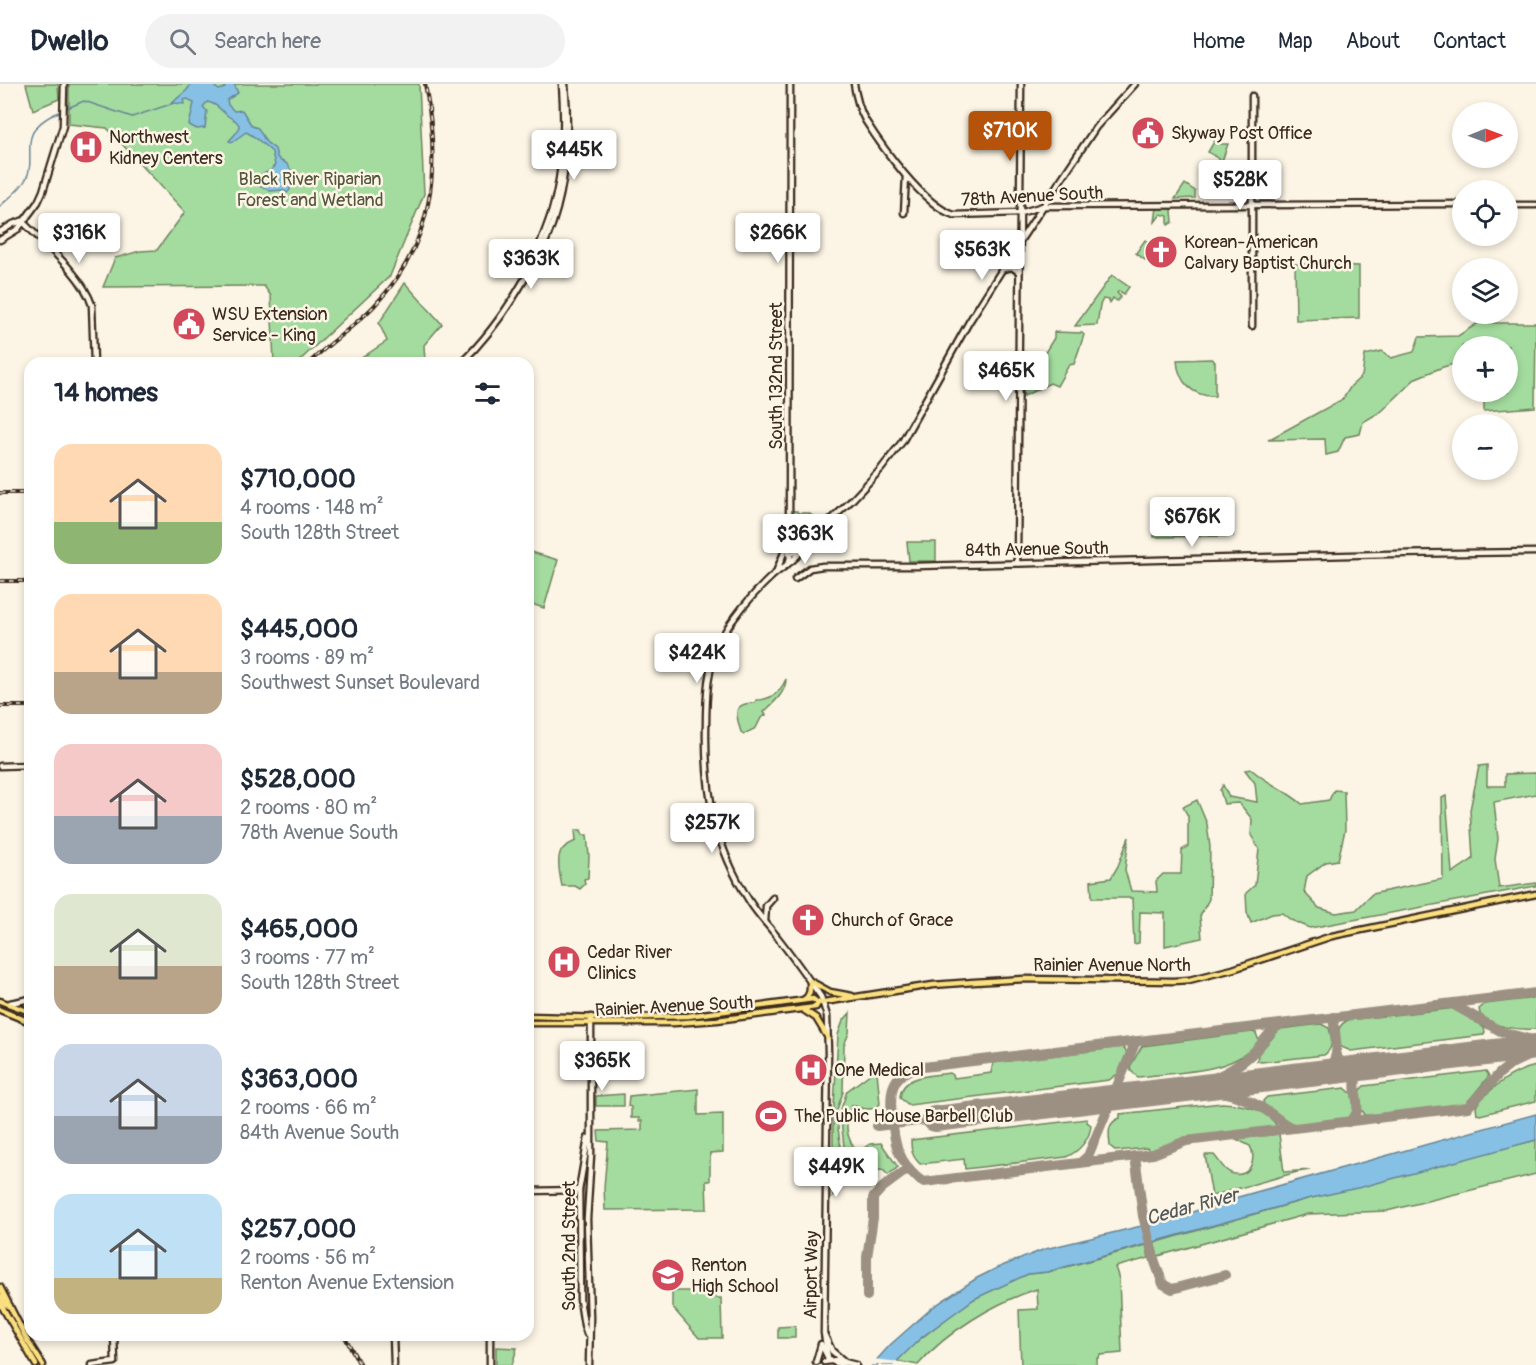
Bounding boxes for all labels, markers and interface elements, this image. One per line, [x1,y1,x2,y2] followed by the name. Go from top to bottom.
[145,14,565,68] search box
[30,24,109,59] text: Dwello
[166,25,199,58] icon: search
[214,27,321,55] text: Search here
[1192,28,1245,55] text: Home
[1278,28,1313,55] text: Map
[1346,28,1400,55] text: About
[1433,28,1506,55] text: Contact
[1452,102,1518,168] north arrow
[1452,102,1518,480] map controls
[968,111,1052,162] pin: $710K
[1130,115,1166,151] public building icon: Skyway Post Office
[983,118,1037,143] text: $710K
[1171,122,1312,145] place label: Skyway Post Office
[109,126,223,170] place label: Northwest Kidney Centers
[68,129,104,165] hospital icon: Northwest Kidney Centers
[532,130,616,181] pin: $445K
[546,137,602,162] text: $445K
[1198,160,1282,211] pin: $528K
[1213,167,1268,192] text: $528K
[236,168,384,212] park label: Black River Riparian Forest and Wetland
[1452,180,1518,246] button: locate
[960,181,1104,212] street label: 78th Avenue South
[37,213,121,264] pin: $316K
[736,213,820,264] pin: $266K
[52,220,106,245] text: $316K
[749,220,807,245] text: $266K
[940,230,1024,281] pin: $563K
[1184,231,1352,275] place label: Korean-American Calvary Baptist Church
[1143,234,1179,270] church icon: Korean-American Calvary Baptist Church
[954,237,1010,262] text: $563K
[489,239,573,290] pin: $363K
[503,246,559,271] text: $363K
[1452,258,1518,324] button: layers
[765,301,788,450] street label: South 132nd Street
[212,303,328,347] place label: WSU Extension Service - King
[171,306,207,342] public building icon: WSU Extension Service - King
[1452,336,1518,402] button: +
[964,351,1048,402] pin: $465K
[978,358,1034,383] text: $465K
[54,377,158,409] text: 14 homes
[471,377,504,410] icon: filters
[1452,414,1518,480] button: −
[240,463,356,495] text: $710,000
[102,468,174,540] icon: home
[240,495,384,520] text: 4 rooms · 148 m²
[1150,497,1234,548] pin: $676K
[1164,504,1220,529] text: $676K
[763,514,847,565] pin: $363K
[240,520,399,545] text: South 128th Street
[777,521,833,546] text: $363K
[965,537,1109,562] street label: 84th Avenue South
[240,613,358,645] text: $445,000
[102,618,174,690] icon: home
[655,633,739,684] pin: $424K
[668,640,726,665] text: $424K
[240,645,374,670] text: 3 rooms · 89 m²
[240,670,480,695] text: Southwest Sunset Boulevard
[240,763,356,795] text: $528,000
[102,768,174,840] icon: home
[240,795,377,820] text: 2 rooms · 80 m²
[670,803,754,854] pin: $257K
[684,810,740,835] text: $257K
[240,820,398,845] text: 78th Avenue South
[790,902,826,938] church icon: Church of Grace
[831,909,953,932] place label: Church of Grace
[240,913,358,945] text: $465,000
[102,918,174,990] icon: home
[587,941,673,985] place label: Cedar River Clinics
[546,944,582,980] hospital icon: Cedar River Clinics
[240,945,375,970] text: 3 rooms · 77 m²
[1033,954,1191,977] street label: Rainier Avenue North
[240,970,399,995] text: South 128th Street
[594,991,754,1022] street label: Rainier Avenue South
[560,1041,644,1092] pin: $365K
[574,1048,630,1073] text: $365K
[793,1052,829,1088] hospital icon: One Medical
[834,1059,924,1082] place label: One Medical
[240,1063,358,1095] text: $363,000
[102,1068,174,1140] icon: home
[240,1095,377,1120] text: 2 rooms · 66 m²
[753,1098,789,1134] sports icon: The Public House Barbell Club
[794,1105,1013,1128] place label: The Public House Barbell Club
[240,1120,399,1145] text: 84th Avenue South
[794,1147,878,1198] pin: $449K
[808,1154,864,1179] text: $449K
[558,1180,581,1311] street label: South 2nd Street
[1143,1181,1244,1231] water label: Cedar River
[240,1213,356,1245] text: $257,000
[102,1218,174,1290] icon: home
[799,1230,824,1319] street label: Airport Way
[240,1245,376,1270] text: 2 rooms · 56 m²
[691,1254,779,1298] place label: Renton High School
[650,1257,686,1293] school or university icon: Renton High School
[240,1270,454,1295] text: Renton Avenue Extension

